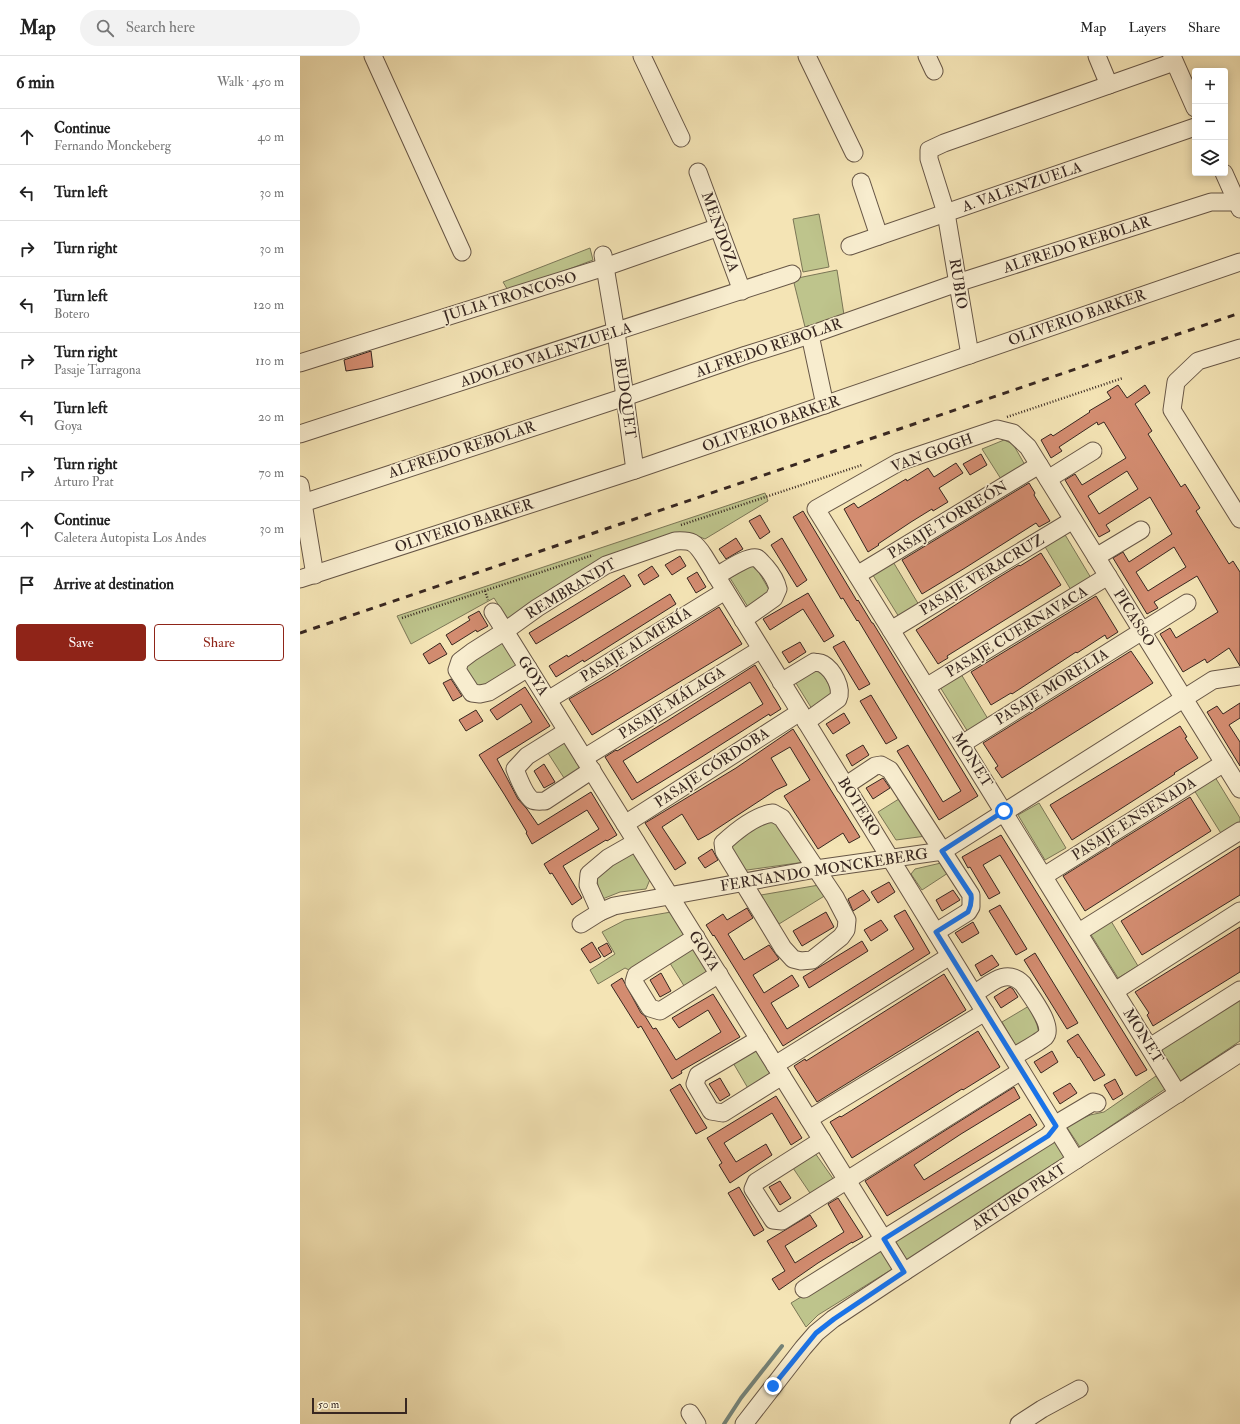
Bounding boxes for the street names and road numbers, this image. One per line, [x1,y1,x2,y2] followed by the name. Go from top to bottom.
[959,157,1085,217] street label: A. VALENZUELA
[697,189,743,275] street label: MENDOZA
[1000,212,1154,278] street label: ALFREDO REBOLAR
[945,257,971,311] street label: RUBIO
[440,268,579,328] street label: JULIA TRONCOSO
[1006,285,1150,351] street label: OLIVERIO BARKER
[692,314,846,382] street label: ALFREDO REBOLAR
[457,318,635,392] street label: ADOLFO VALENZUELA
[610,356,640,440] street label: BUDQUET
[700,391,844,457] street label: OLIVERIO BARKER
[385,417,539,483] street label: ALFREDO REBOLAR
[888,429,976,477] street label: VAN GOGH
[884,475,1012,564] street label: PASAJE TORREÓN
[392,494,537,557] street label: OLIVERIO BARKER
[916,530,1048,621] street label: PASAJE VERACRUZ
[522,554,620,624] street label: REMBRANDT
[943,582,1092,683] street label: PASAJE CUERNAVACA
[1109,586,1159,650] street label: PICASSO
[576,602,696,688] street label: PASAJE ALMERÍA
[992,644,1113,730] street label: PASAJE MORELIA
[513,652,553,700] street label: GOYA
[614,661,730,744] street label: PASAJE MÁLAGA
[650,722,774,813] street label: PASAJE CÓRDOBA
[948,729,996,791] street label: MONET
[1068,773,1201,866] street label: PASAJE ENSENADA
[833,774,885,840] street label: BOTERO
[719,844,930,896] street label: FERNANDO MONCKEBERG
[684,927,724,975] street label: GOYA
[1119,1005,1167,1067] street label: MONET
[967,1159,1070,1235] street label: ARTURO PRAT

